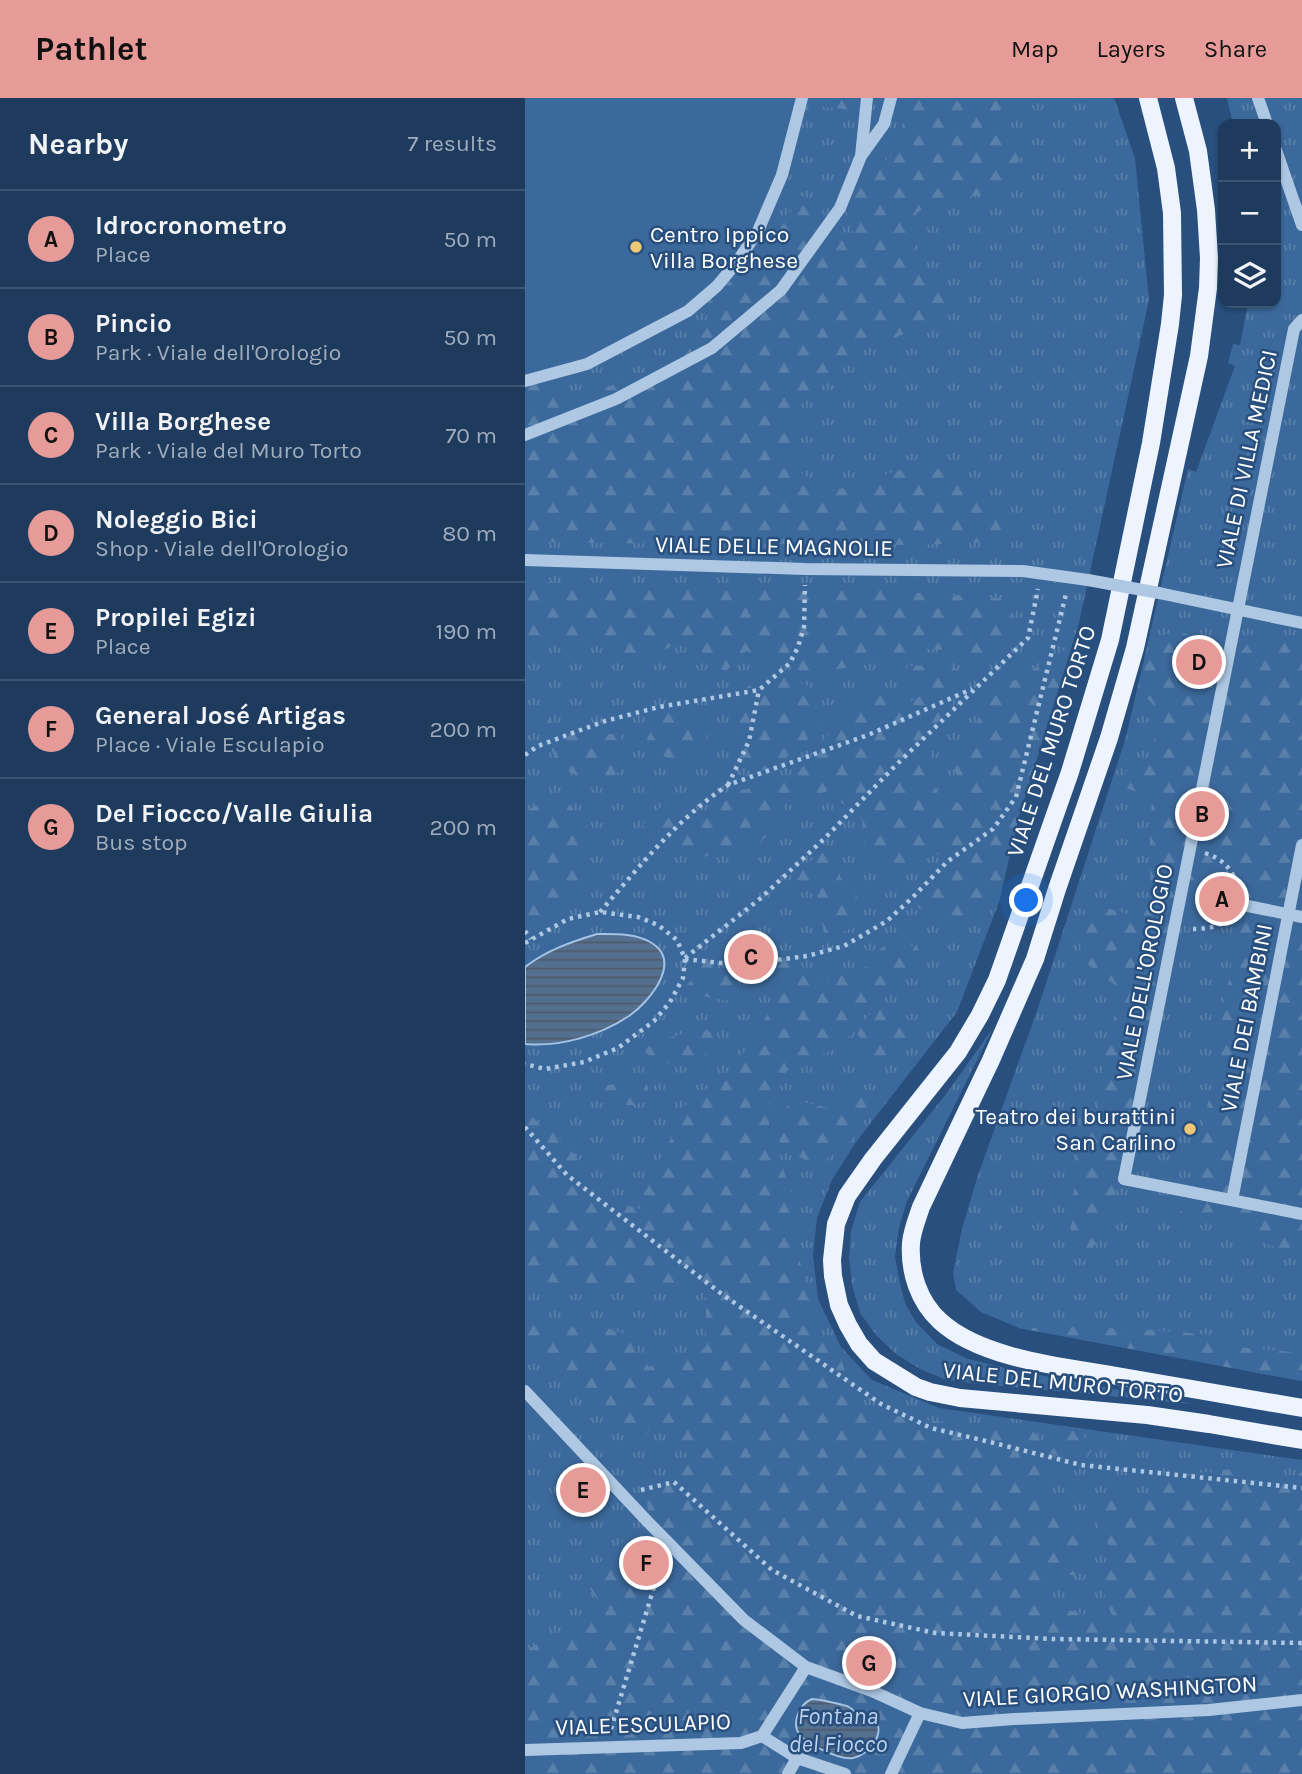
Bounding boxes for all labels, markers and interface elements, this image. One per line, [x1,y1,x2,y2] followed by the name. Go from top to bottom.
[35,30,148,68] text: Pathlet
[1011,35,1059,63] text: Map
[1097,35,1166,63] text: Layers
[1204,35,1267,63] text: Share
[1218,119,1281,308] map controls
[1218,119,1281,182] button: +
[28,126,128,162] text: Nearby
[407,130,497,157] text: 7 results
[1218,182,1281,245] button: −
[95,210,287,241] text: Idrocronometro
[650,221,798,274] place label: Centro Ippico Villa Borghese
[44,226,58,253] text: A
[443,226,497,253] text: 50 m
[628,239,644,255] marker: Centro Ippico Villa Borghese
[95,241,151,268] text: Place
[1218,245,1281,308] button: layers
[95,308,172,339] text: Pincio
[44,324,58,351] text: B
[443,324,497,351] text: 50 m
[95,339,341,366] text: Park · Viale dell'Orologio
[1210,347,1283,571] street label: VIALE DI VILLA MEDICI
[95,406,271,437] text: Villa Borghese
[44,422,58,449] text: C
[446,422,497,449] text: 70 m
[95,437,362,464] text: Park · Viale del Muro Torto
[95,504,258,535] text: Noleggio Bici
[43,520,59,547] text: D
[442,520,497,547] text: 80 m
[655,531,893,562] street label: VIALE DELLE MAGNOLIE
[95,535,349,562] text: Shop · Viale dell'Orologio
[95,602,257,633] text: Propilei Egizi
[44,618,58,645] text: E
[435,618,497,645] text: 190 m
[1001,622,1102,860] street label: VIALE DEL MURO TORTO
[95,633,151,660] text: Place
[1176,636,1222,688] pin: D
[95,700,346,731] text: General José Artigas
[45,716,57,743] text: F
[429,716,497,743] text: 200 m
[95,731,324,758] text: Place · Viale Esculapio
[1179,788,1225,840] pin: B
[95,798,373,829] text: Del Fiocco/Valle Giulia
[43,814,59,841] text: G
[429,814,497,841] text: 200 m
[95,829,188,856] text: Bus stop
[1110,862,1179,1083] street label: VIALE DELL'OROLOGIO
[1199,873,1245,925] pin: A
[1009,883,1043,917] your location
[1215,921,1278,1115] street label: VIALE DEI BAMBINI
[728,931,774,983] pin: C
[976,1103,1176,1156] place label: Teatro dei burattini San Carlino
[1182,1121,1198,1137] marker: Teatro dei burattini San Carlino
[941,1356,1185,1409] street label: VIALE DEL MURO TORTO
[560,1464,606,1516] pin: E
[623,1537,669,1589] pin: F
[846,1637,892,1689] pin: G
[962,1670,1258,1713] street label: VIALE GIORGIO WASHINGTON
[789,1702,888,1758] water label: Fontana del Fiocco
[555,1708,731,1741] street label: VIALE ESCULAPIO

